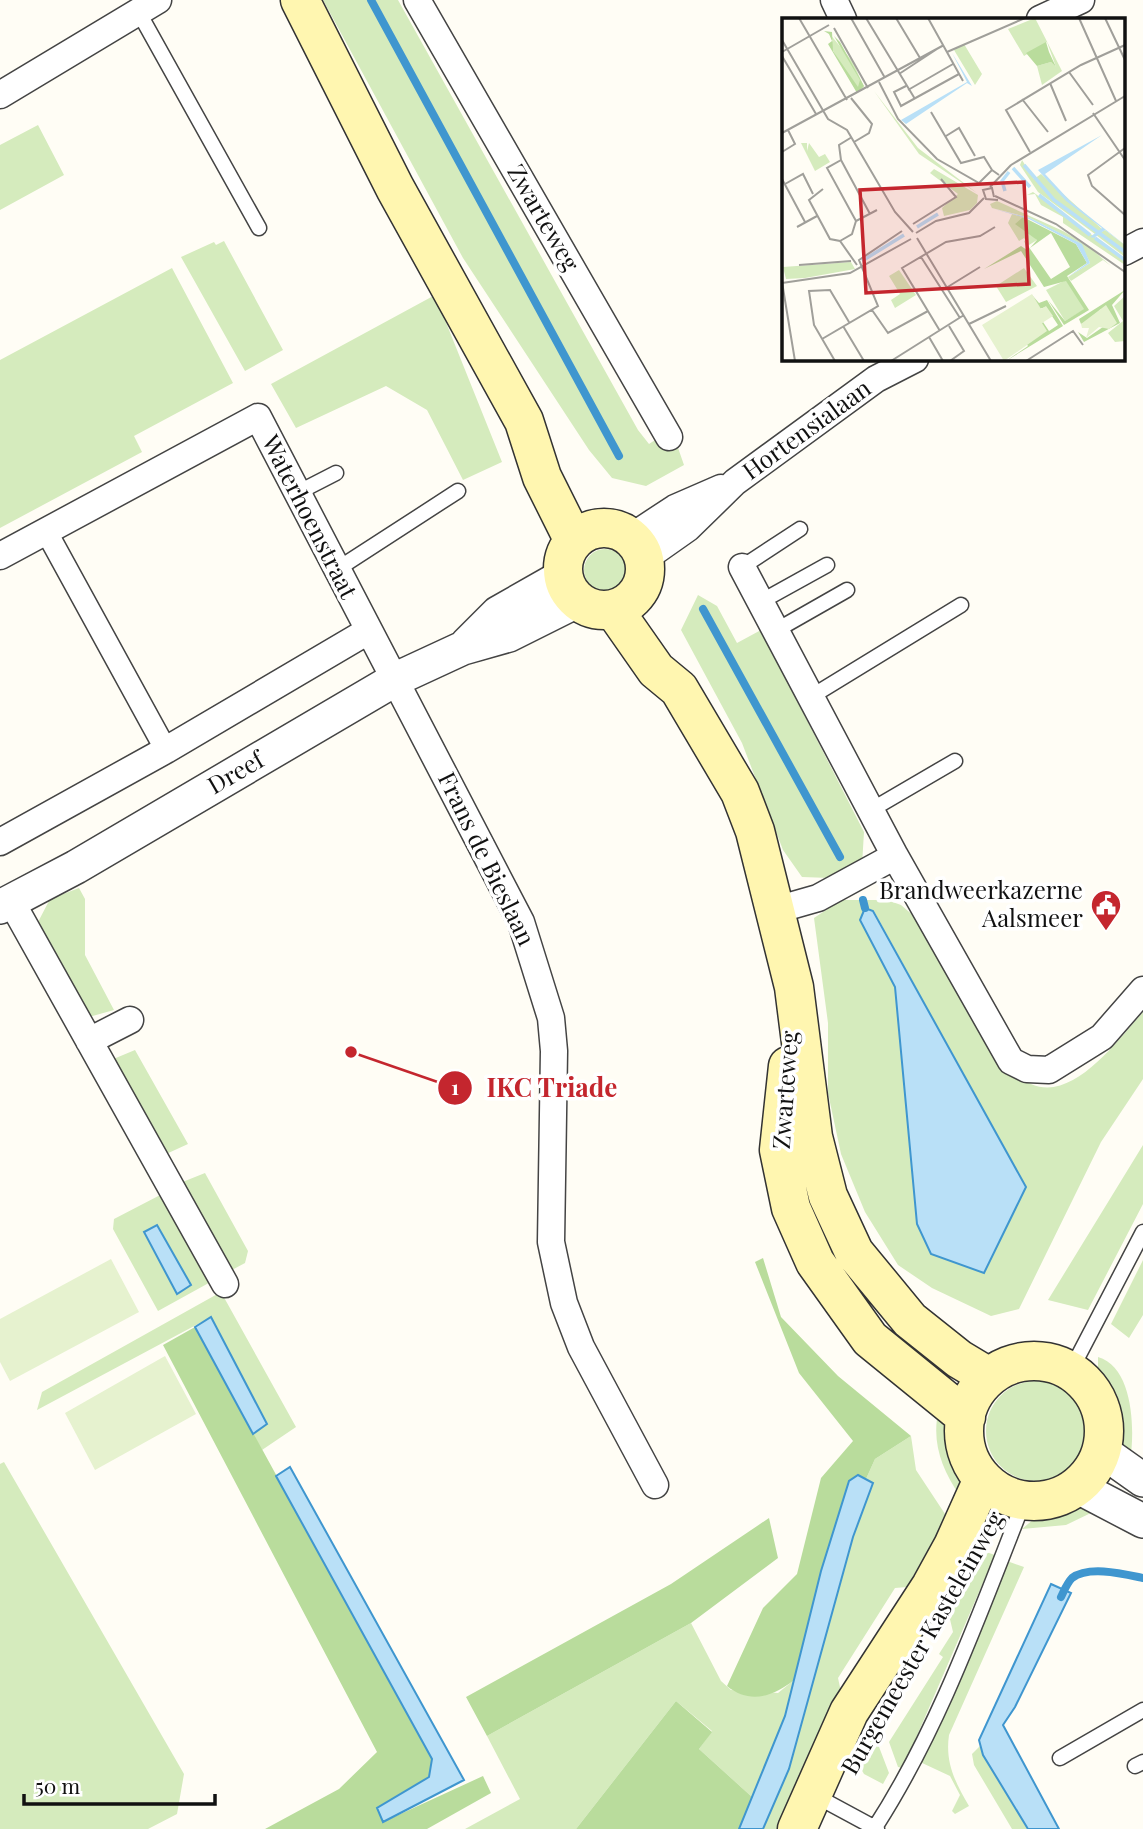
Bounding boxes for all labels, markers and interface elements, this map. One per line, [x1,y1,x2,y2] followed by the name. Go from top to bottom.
[782,18,1126,360] inset map
[501,158,588,277] street label: Zwarteweg
[735,371,876,486] street label: Hortensialaan
[255,428,366,604] street label: Waterhoenstraat
[201,741,271,800] street label: Dreef
[432,766,544,950] street label: Frans de Bieslaan
[879,873,1083,933] place label: Brandweerkazerne Aalsmeer
[1089,888,1123,932] public building icon: Brandweerkazerne Aalsmeer
[764,1029,804,1150] street label: Zwarteweg
[438,1064,632,1111] callout: IKC Triade
[487,1069,617,1104] text: IKC Triade
[451,1072,459,1100] text: 1
[833,1504,1010,1780] street label: Burgemeester Kasteleinweg
[24,1762,215,1806] scale bar
[35,1771,81,1799] text: 50 m

